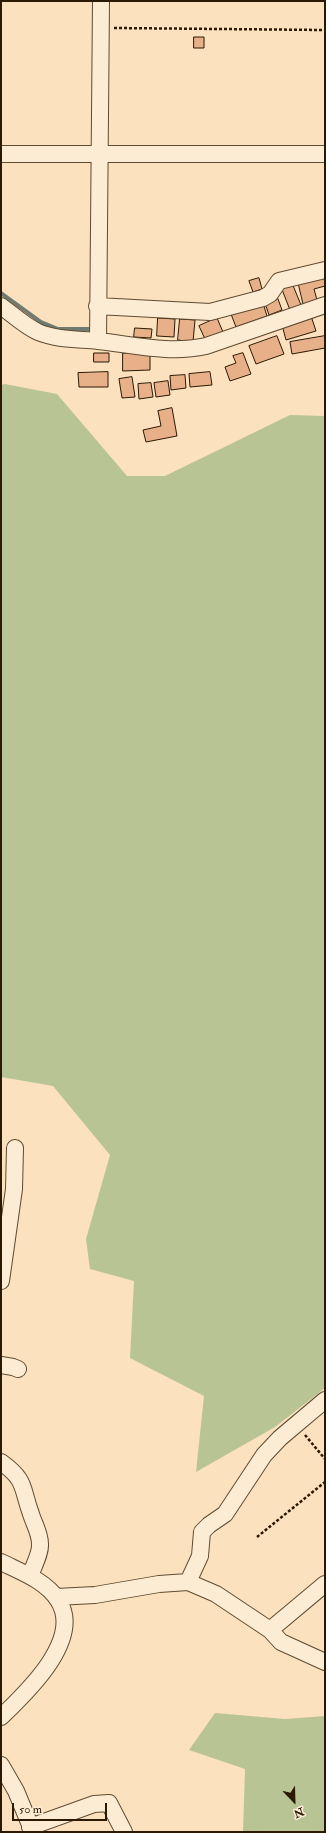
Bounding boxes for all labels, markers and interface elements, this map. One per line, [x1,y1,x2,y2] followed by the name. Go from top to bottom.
[274,1781,314,1821] north arrow
[14,1795,109,1821] scale bar
[19,1802,42,1817] text: 50 m
[292,1805,306,1820] text: N

